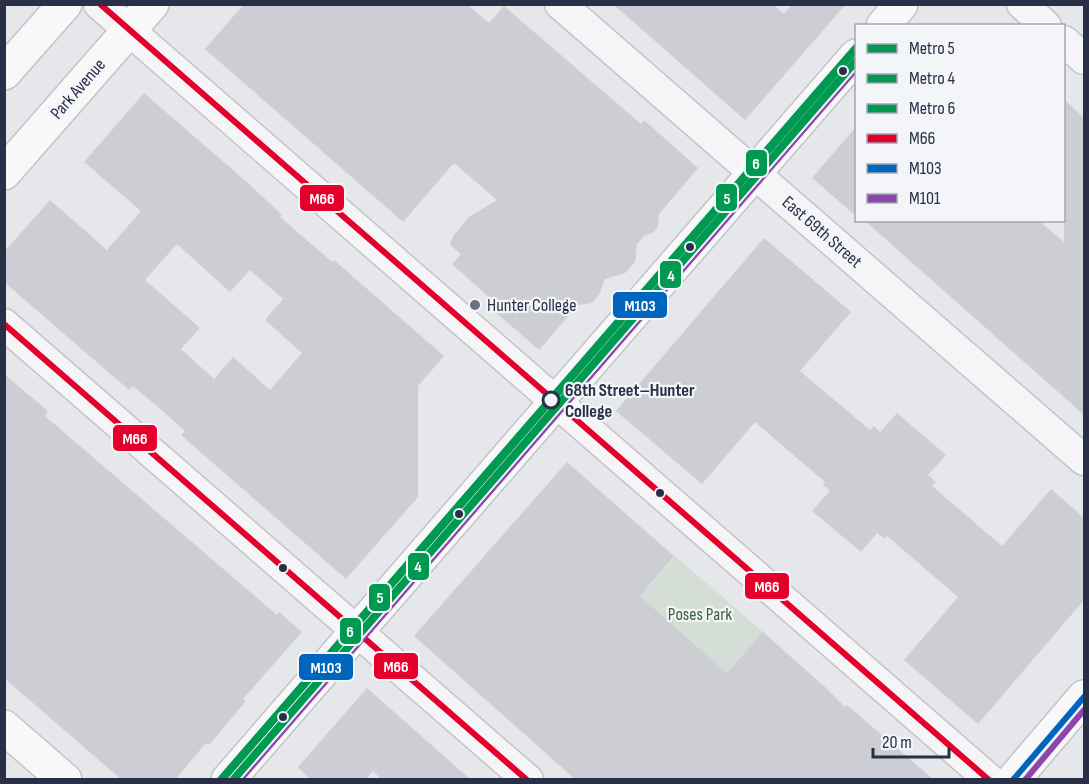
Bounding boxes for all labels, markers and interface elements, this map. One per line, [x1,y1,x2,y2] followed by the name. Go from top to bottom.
[855,24,1065,222] legend
[909,38,955,59] text: Metro 5
[46,54,110,124] street label: Park Avenue
[837,65,849,77] unlabelled marker
[909,68,956,89] text: Metro 4
[909,98,956,119] text: Metro 6
[909,128,936,149] text: M66
[745,149,768,177] line badge: 6
[752,155,760,174] text: 6
[909,158,942,179] text: M103
[715,183,738,212] line badge: 5
[299,184,345,212] line badge: M66
[909,188,941,209] text: M101
[309,190,335,209] text: M66
[723,190,731,209] text: 5
[778,192,867,273] street label: East 69th Street
[684,241,696,253] unlabelled marker
[659,260,682,289] line badge: 4
[667,267,675,286] text: 4
[612,291,668,319] line badge: M103
[487,295,576,316] place label: Hunter College
[624,297,656,316] text: M103
[468,298,482,312] marker: Hunter College
[565,380,695,422] place label: 68th Street–Hunter College
[542,391,560,409] marker: 68th Street–Hunter College
[112,424,158,452] line badge: M66
[122,430,148,449] text: M66
[654,487,666,499] unlabelled marker
[453,508,465,520] unlabelled marker
[407,552,430,581] line badge: 4
[414,558,422,577] text: 4
[277,562,289,574] unlabelled marker
[744,572,790,600] line badge: M66
[754,578,780,597] text: M66
[368,583,391,612] line badge: 5
[376,589,384,608] text: 5
[668,604,732,625] park label: Poses Park
[339,617,362,645] line badge: 6
[346,623,354,642] text: 6
[373,652,419,680] line badge: M66
[298,653,354,681] line badge: M103
[383,658,409,677] text: M66
[310,659,342,678] text: M103
[277,711,289,723] unlabelled marker
[873,721,950,759] scale bar
[882,732,912,753] text: 20 m

